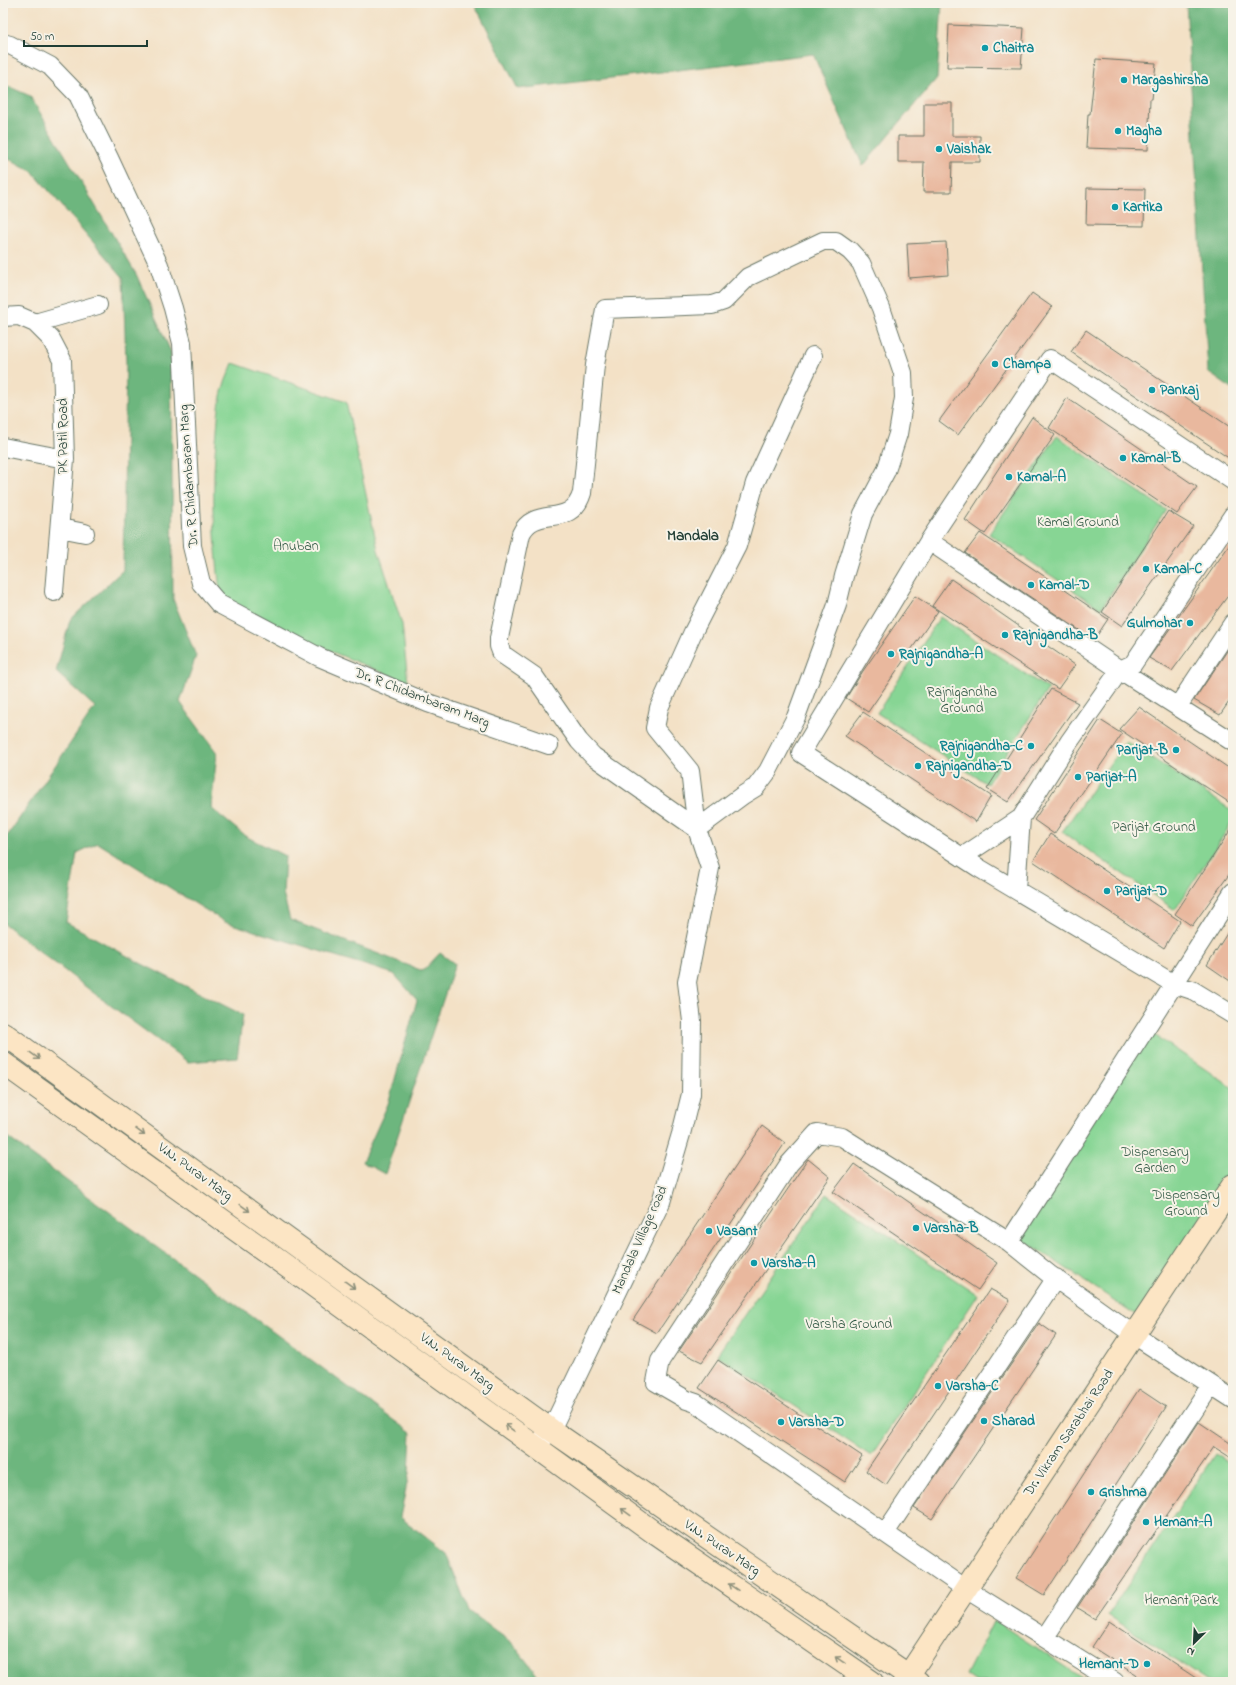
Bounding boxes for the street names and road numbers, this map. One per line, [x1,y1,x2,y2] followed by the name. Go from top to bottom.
[53,398,74,474] street label: PK Patil Road
[174,404,206,549] street label: Dr. R Chidambaram Marg
[350,662,493,734] street label: Dr. R Chidambaram Marg
[152,1137,237,1207] street label: V.N. Purav Marg
[607,1182,674,1298] street label: Mandala Village road
[414,1327,499,1397] street label: V.N. Purav Marg
[1018,1365,1120,1502] street label: Dr. Vikram Sarabhai Road
[678,1514,764,1582] street label: V.N. Purav Marg

